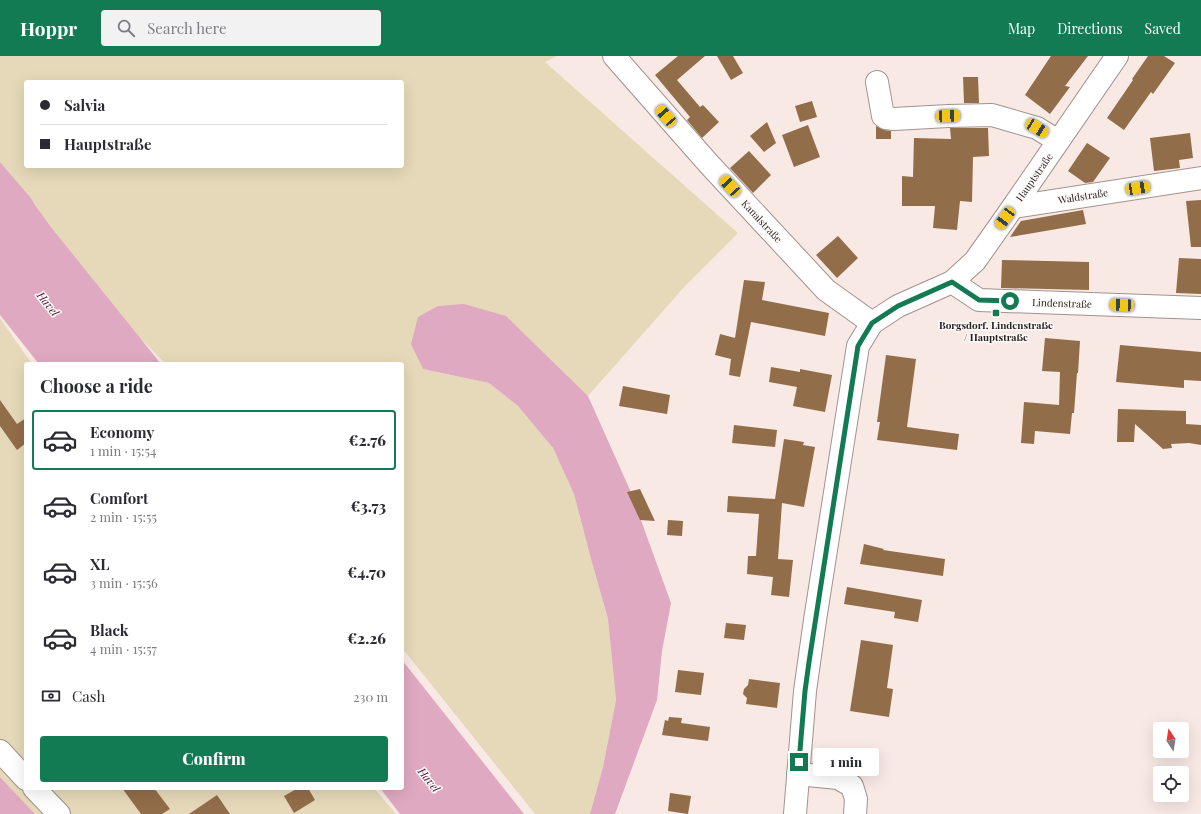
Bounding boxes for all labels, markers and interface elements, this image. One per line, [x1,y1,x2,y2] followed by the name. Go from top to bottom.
[101,10,381,46] search box
[20,15,77,41] text: Hoppr
[115,17,137,39] icon: search
[147,18,227,38] text: Search here
[1008,19,1035,38] text: Map
[1057,19,1123,38] text: Directions
[1145,19,1181,38] text: Saved
[64,95,105,115] text: Salvia
[654,103,678,129] car
[936,110,960,122] car
[1024,117,1050,139] car
[64,134,151,154] text: Hauptstraße
[1012,150,1056,204] street label: Hauptstraße
[717,173,743,199] car
[1125,180,1151,196] car
[1056,185,1109,207] street label: Waldstraße
[739,197,785,245] street label: Kanalstraße
[993,205,1017,231] car
[33,288,63,320] water label: Havel
[1001,292,1019,310] route start
[1032,295,1092,311] street label: Lindenstraße
[1110,299,1134,311] car
[991,308,1001,318] marker: Borgsdorf, Lindenstraße / Hauptstraße
[939,318,1053,344] place label: Borgsdorf, Lindenstraße / Hauptstraße
[40,374,153,398] text: Choose a ride
[42,422,78,458] icon: car
[90,422,154,442] text: Economy
[349,430,386,450] text: €2.76
[90,442,156,459] text: 1 min · 15:54
[42,488,78,524] icon: car
[90,488,148,508] text: Comfort
[351,496,386,516] text: €3.73
[90,508,157,525] text: 2 min · 15:55
[42,554,78,590] icon: car
[90,554,110,574] text: XL
[347,562,386,582] text: €4.70
[90,574,158,591] text: 3 min · 15:56
[42,620,78,656] icon: car
[90,620,129,640] text: Black
[347,628,386,648] text: €2.26
[90,640,157,657] text: 4 min · 15:57
[40,685,62,707] icon: cash
[72,686,105,706] text: Cash
[353,688,388,705] text: 230 m
[1153,722,1189,758] north arrow
[1153,722,1189,802] map controls
[40,736,388,782] button: Confirm
[813,748,879,776] callout: 1 min
[790,753,808,771] route end
[830,753,862,770] text: 1 min
[414,764,444,796] water label: Havel
[1153,766,1189,802] button: locate

